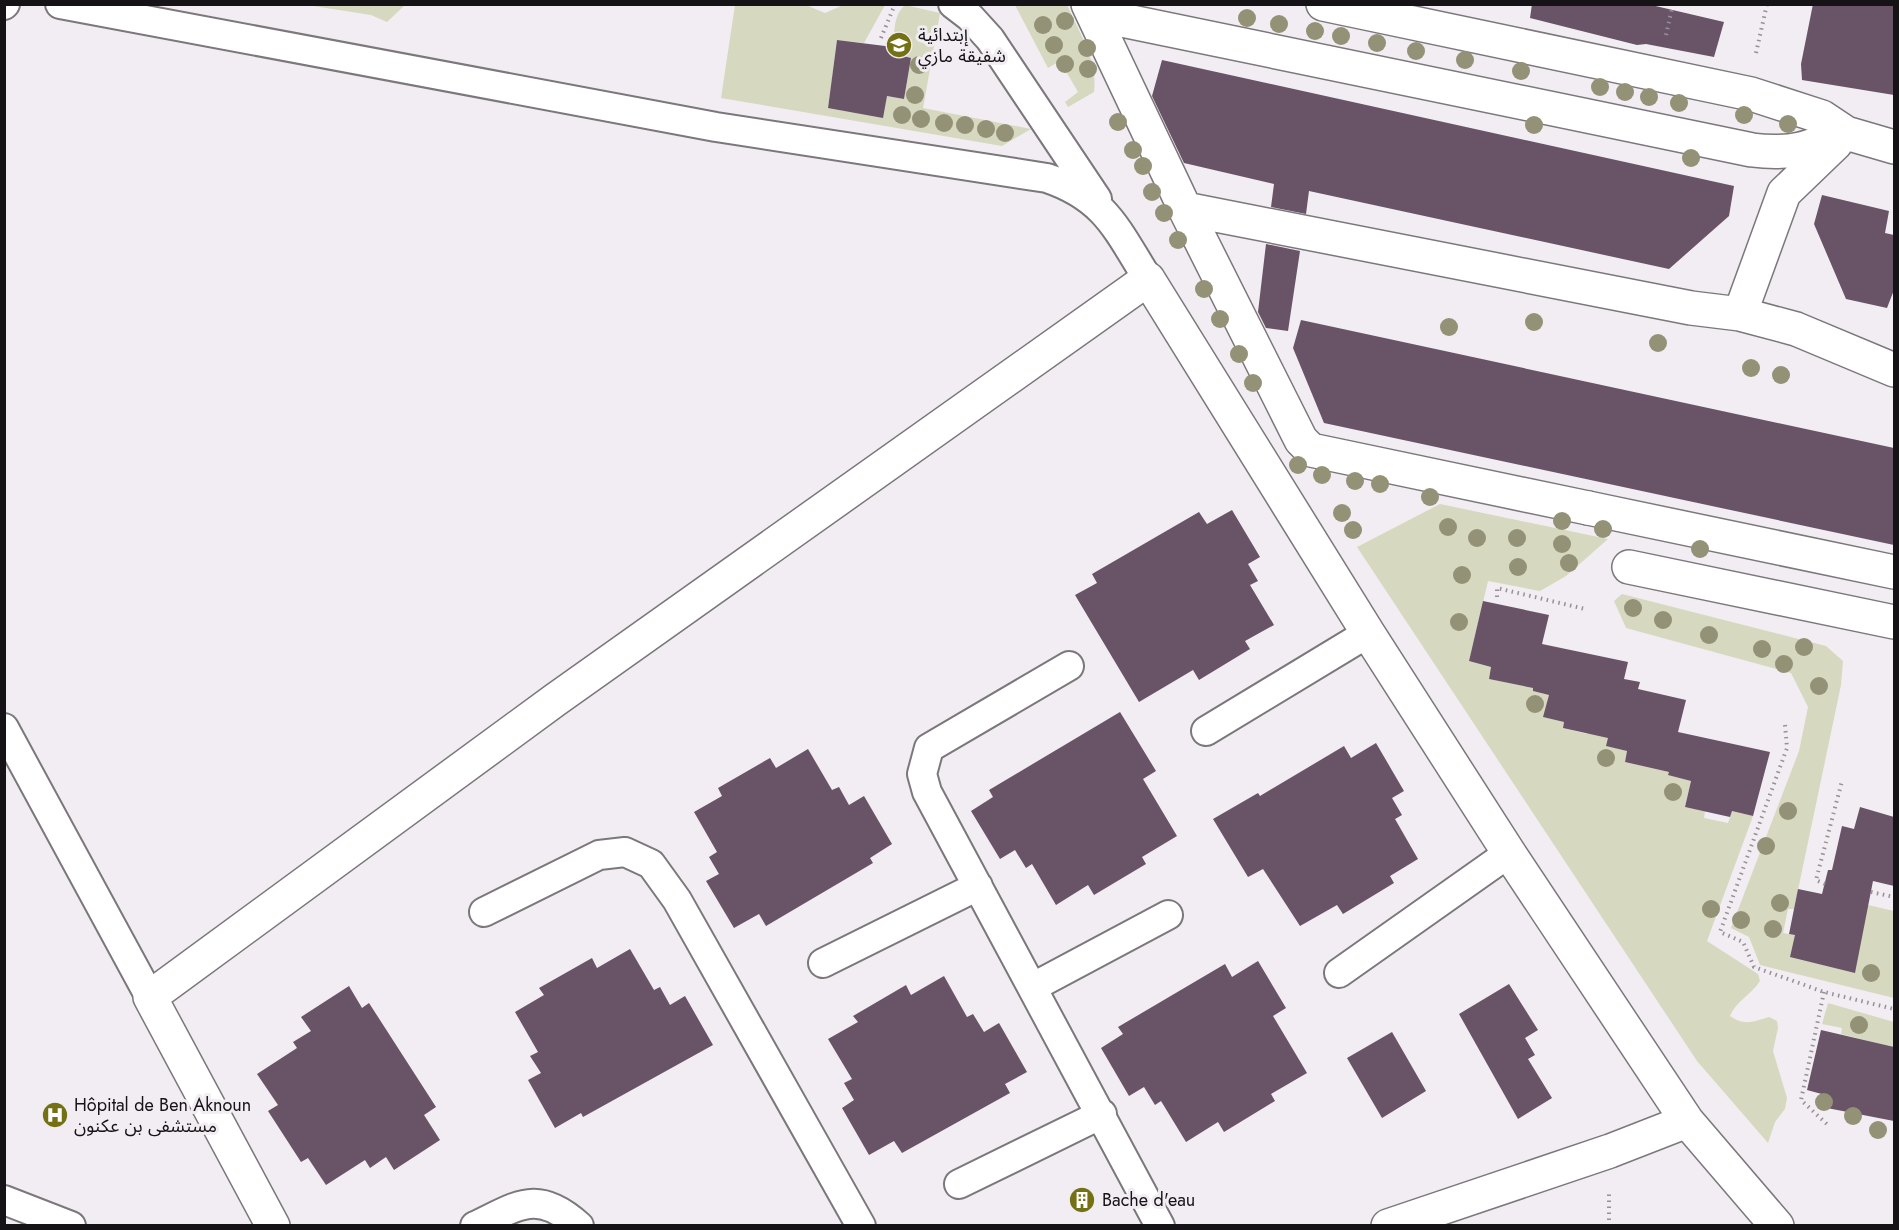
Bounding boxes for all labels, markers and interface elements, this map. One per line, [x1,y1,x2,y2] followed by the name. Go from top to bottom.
[918,22,1006,69] place label: إبتدائية شفيقة مازي
[884,30,914,60] school or university icon: إبتدائية شفيقة مازي
[74,1092,251,1139] place label: Hôpital de Ben Aknoun مستشفى بن عكنون
[40,1100,70,1130] hospital icon: Hôpital de Ben Aknoun مستشفى بن عكنون
[1067,1185,1097,1215] building icon: Bache d'eau
[1102,1187,1195,1213] place label: Bache d'eau

